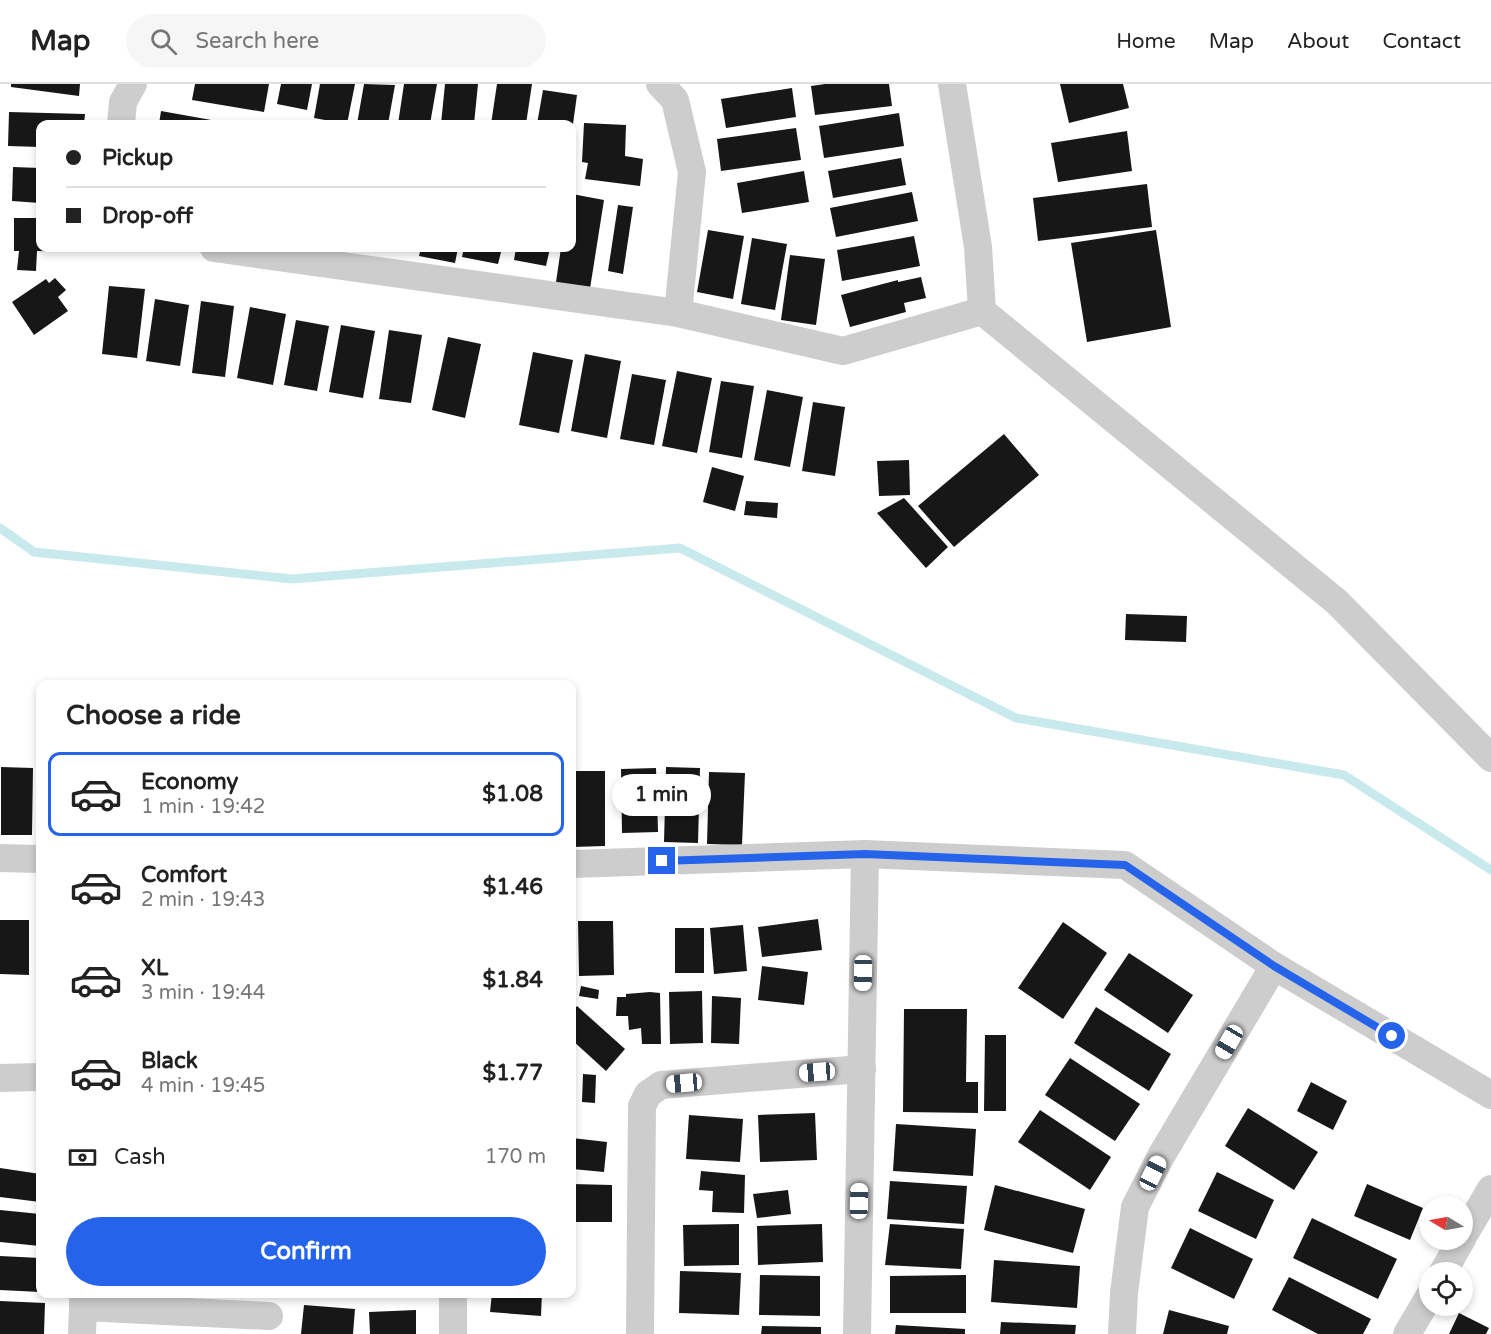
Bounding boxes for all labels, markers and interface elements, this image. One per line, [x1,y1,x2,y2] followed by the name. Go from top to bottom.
[126,14,546,68] search box
[30,24,90,58] text: Map
[147,25,180,58] icon: search
[195,28,319,54] text: Search here
[1116,29,1176,54] text: Home
[1209,29,1254,54] text: Map
[1287,29,1349,54] text: About
[1382,29,1461,54] text: Contact
[102,145,173,171] text: Pickup
[102,203,193,229] text: Drop-off
[66,699,241,732] text: Choose a ride
[69,767,123,821] icon: car
[141,769,238,795] text: Economy
[612,774,712,816] callout: 1 min
[482,781,543,807] text: $1.08
[635,783,688,807] text: 1 min
[141,795,265,819] text: 1 min · 19:42
[648,847,675,874] route end
[69,860,123,914] icon: car
[141,862,227,888] text: Comfort
[483,874,543,900] text: $1.46
[141,888,265,912] text: 2 min · 19:43
[69,953,123,1007] icon: car
[141,955,168,981] text: XL
[854,955,872,991] car
[482,967,543,993] text: $1.84
[141,981,265,1005] text: 3 min · 19:44
[1212,1022,1246,1062] car
[1378,1022,1405,1049] route start
[69,1046,123,1100] icon: car
[141,1048,198,1074] text: Black
[482,1060,543,1086] text: $1.77
[798,1062,836,1082] car
[665,1072,703,1094] car
[141,1074,265,1098] text: 4 min · 19:45
[66,1141,99,1174] icon: cash
[114,1144,166,1170] text: Cash
[485,1145,546,1169] text: 170 m
[1137,1153,1169,1193] car
[850,1183,868,1219] car
[1419,1196,1473,1250] north arrow
[1419,1196,1473,1316] map controls
[66,1217,546,1286] button: Confirm
[1419,1262,1473,1316] button: locate

